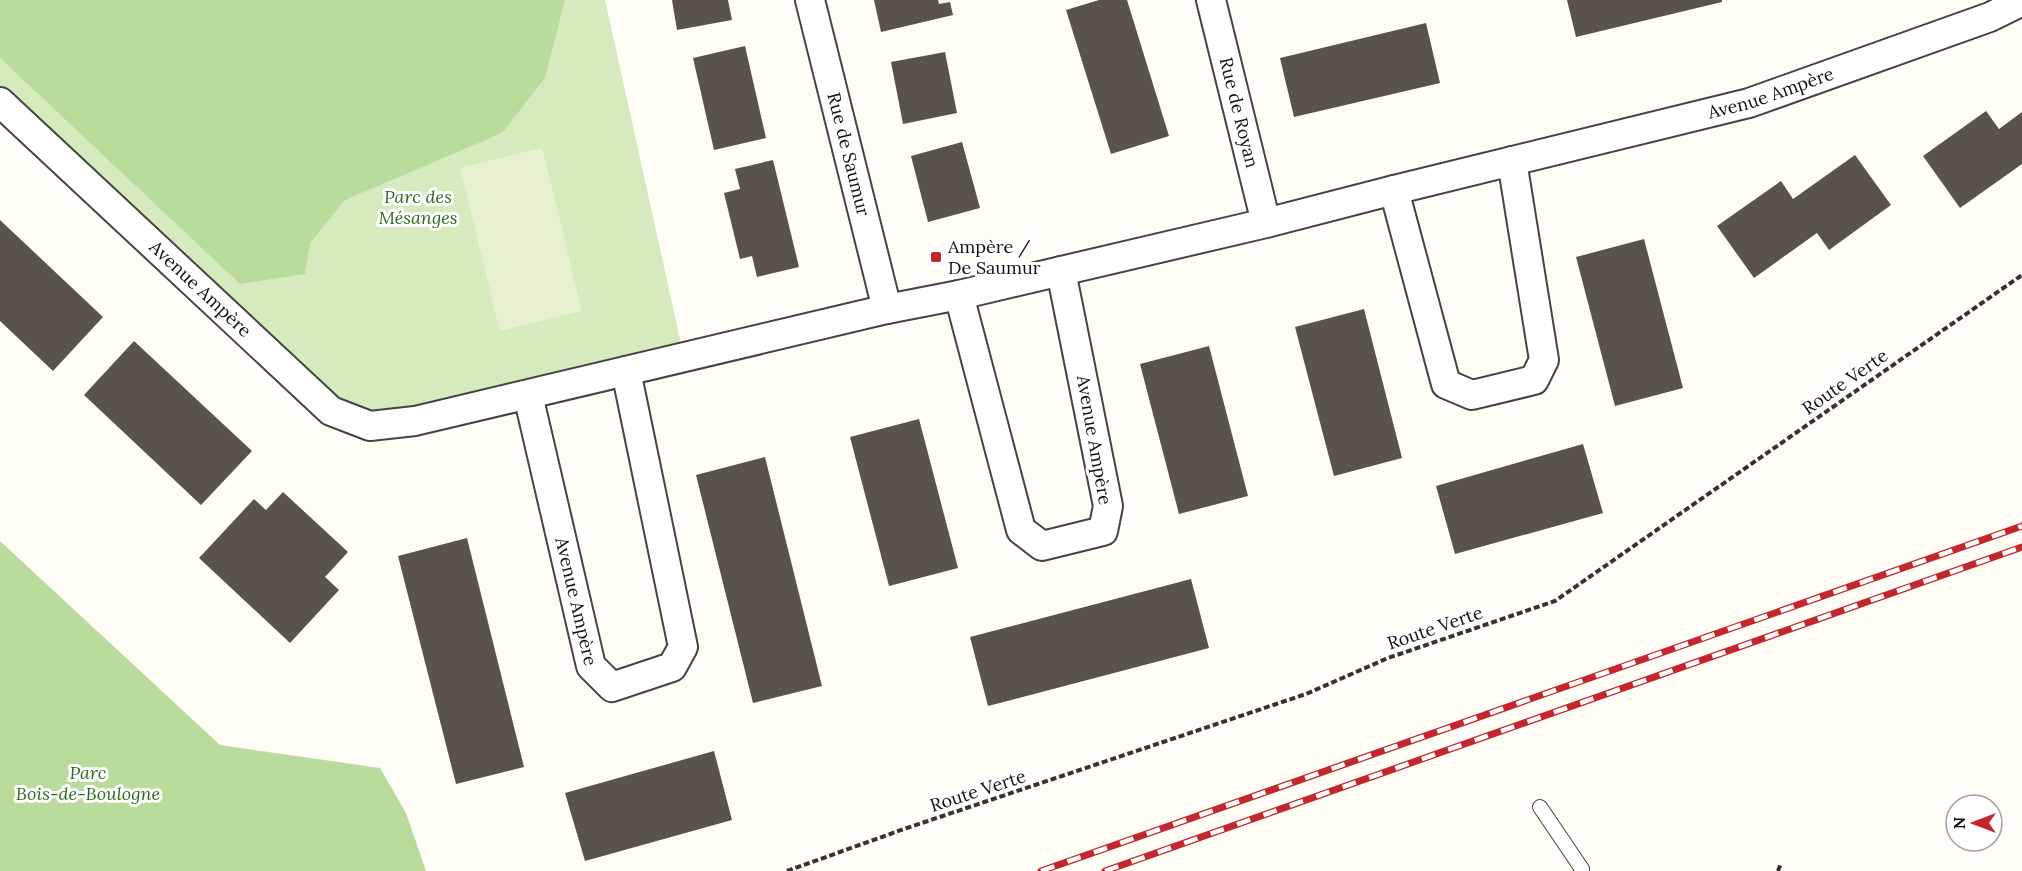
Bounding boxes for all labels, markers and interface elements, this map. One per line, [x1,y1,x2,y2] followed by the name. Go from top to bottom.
[1215,55,1264,170] street label: Rue de Royan
[1704,62,1837,124] street label: Avenue Ampère
[822,90,875,219] street label: Rue de Saumur
[378,185,458,229] park label: Parc des Mésanges
[144,235,257,342] street label: Avenue Ampère
[947,235,1041,279] place label: Ampère / De Saumur
[929,250,943,264] marker: Ampère / De Saumur
[1797,344,1892,420] street label: Route Verte
[1072,372,1117,507] street label: Avenue Ampère
[550,534,603,668] street label: Avenue Ampère
[1384,600,1486,655] street label: Route Verte
[16,761,160,805] park label: Parc Bois-de-Boulogne
[927,764,1029,817] street label: Route Verte
[1944,793,2004,853] north arrow
[1949,817,1969,829] text: N

